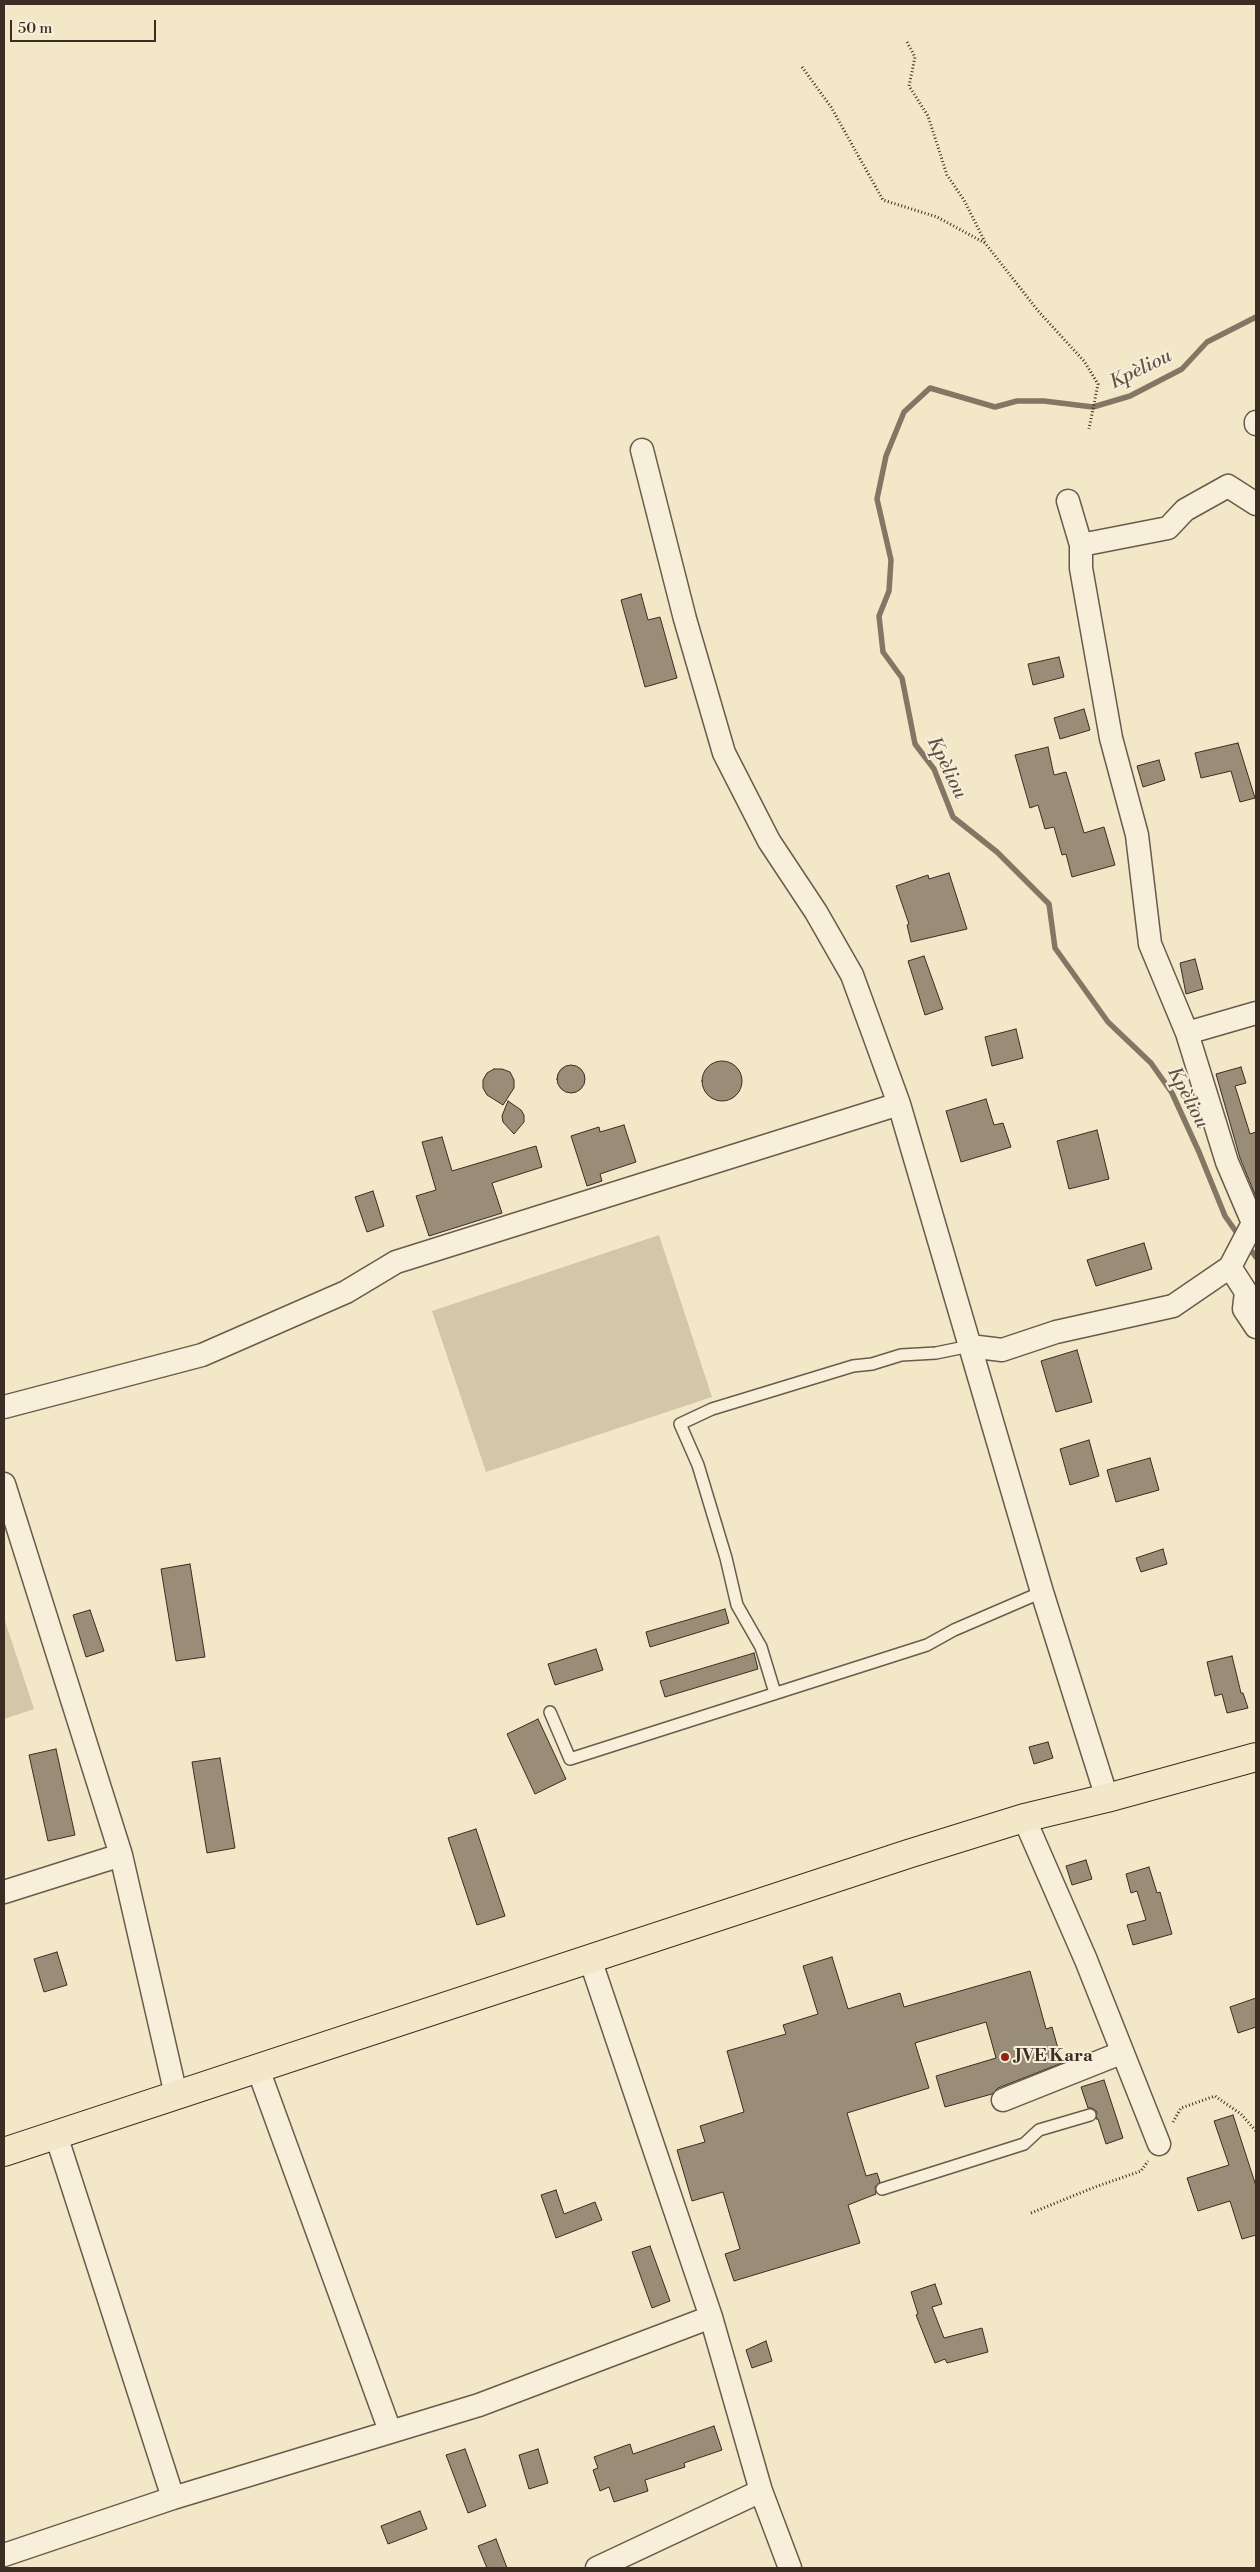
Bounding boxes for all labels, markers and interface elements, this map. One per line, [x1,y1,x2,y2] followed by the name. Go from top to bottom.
[12,10,159,42] scale bar
[18,19,52,38] text: 50 m
[1106,345,1176,395] water label: Kpèliou
[921,733,971,803] water label: Kpèliou
[1161,1063,1213,1133] water label: Kpèliou
[1015,2046,1093,2068] place label: JVE Kara
[999,2051,1011,2063] marker: JVE Kara

